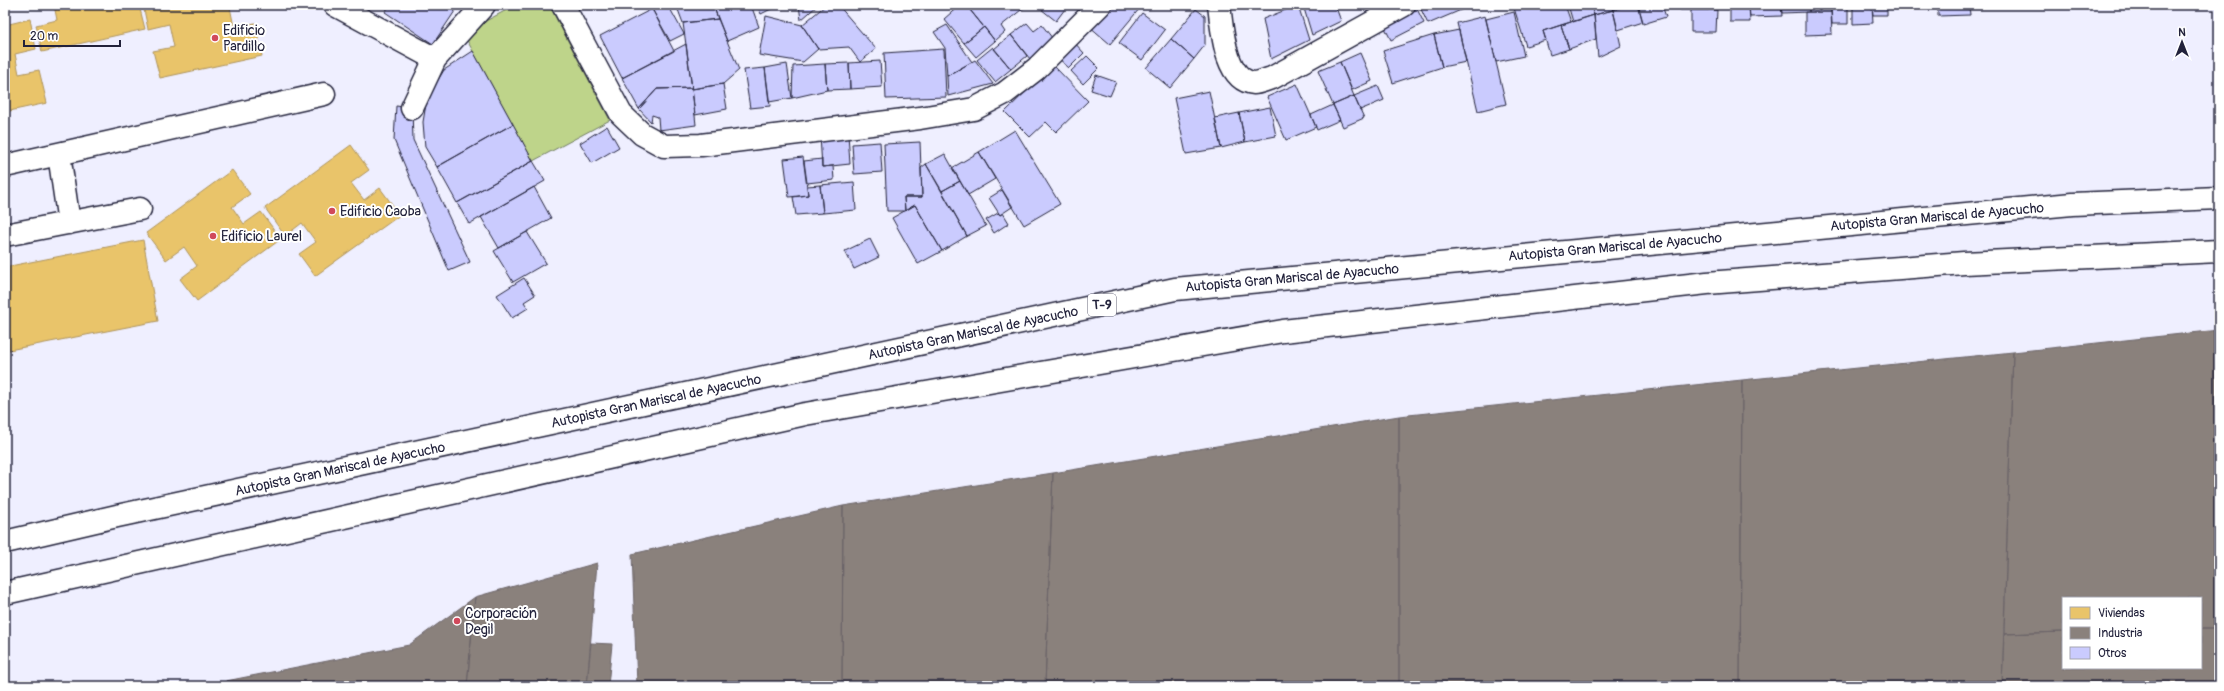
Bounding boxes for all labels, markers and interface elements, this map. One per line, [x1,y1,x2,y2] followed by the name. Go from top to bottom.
[24,22,120,48] scale bar
[223,22,265,55] place label: Edificio Pardillo
[2162,22,2202,62] north arrow
[2178,26,2186,39] text: N
[30,29,59,44] text: 20 m
[210,33,220,43] marker: Edificio Pardillo
[1829,199,2045,235] street label: Autopista Gran Mariscal de Ayacucho
[340,203,421,220] place label: Edificio Caoba
[327,206,337,216] marker: Edificio Caoba
[221,228,302,245] place label: Edificio Laurel
[1507,229,1723,265] street label: Autopista Gran Mariscal de Ayacucho
[208,231,218,241] marker: Edificio Laurel
[1184,260,1400,296] street label: Autopista Gran Mariscal de Ayacucho
[1088,294,1116,316] road number: T-9
[866,302,1080,364] street label: Autopista Gran Mariscal de Ayacucho
[549,370,763,432] street label: Autopista Gran Mariscal de Ayacucho
[233,438,447,500] street label: Autopista Gran Mariscal de Ayacucho
[2062,597,2202,669] legend
[465,605,537,638] place label: Corporación Degil
[2098,606,2145,621] text: Viviendas
[452,616,462,626] marker: Corporación Degil
[2098,626,2143,641] text: Industria
[2098,646,2127,661] text: Otros

